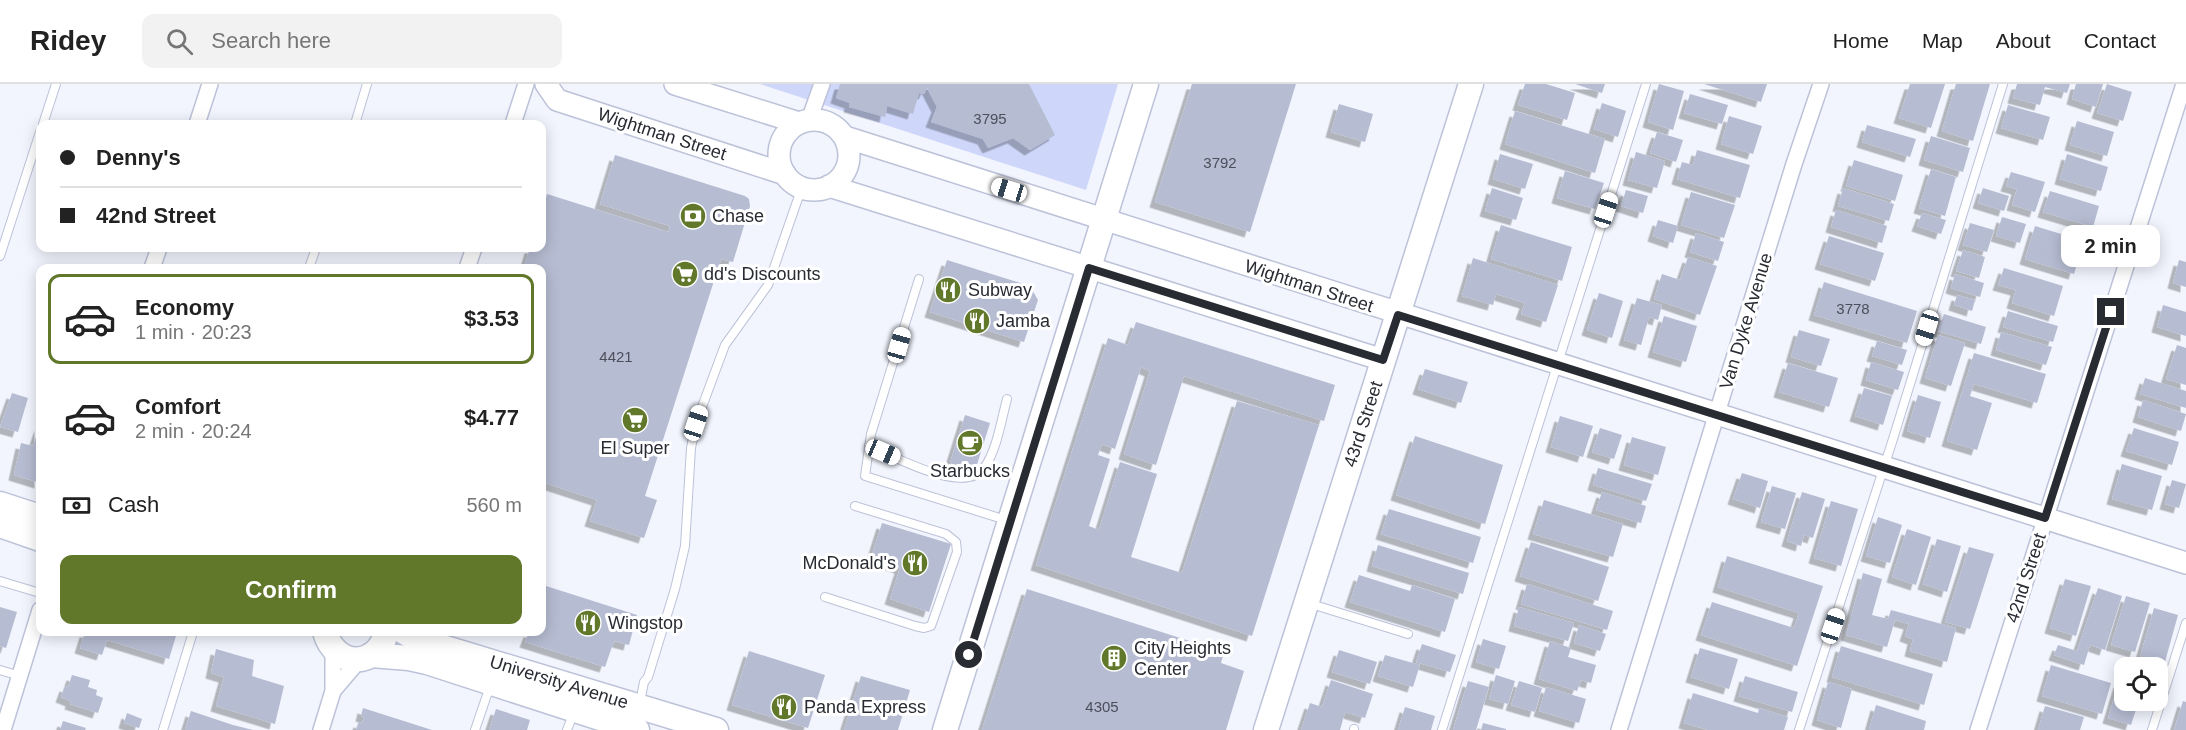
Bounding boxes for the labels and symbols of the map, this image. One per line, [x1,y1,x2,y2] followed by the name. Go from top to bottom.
[595,104,729,164] street label: Wightman Street
[973,110,1007,127] house number: 3795
[1203,154,1237,171] house number: 3792
[989,176,1029,204] car
[1592,190,1620,230] car
[678,201,708,231] bank icon: Chase
[712,206,764,226] place label: Chase
[2062,225,2160,267] callout: 2 min
[1716,250,1776,392] street label: Van Dyke Avenue
[1242,256,1376,316] street label: Wightman Street
[670,259,700,289] supermarket icon: dd's Discounts
[704,264,821,284] place label: dd's Discounts
[933,275,963,305] restaurant icon: Subway
[968,280,1032,300] place label: Subway
[2097,298,2124,325] route end
[1836,300,1870,317] house number: 3778
[962,306,992,336] restaurant icon: Jamba
[1913,308,1941,348] car
[996,311,1051,331] place label: Jamba
[885,325,913,365] car
[599,348,633,365] house number: 4421
[1340,379,1386,469] street label: 43rd Street
[682,403,710,443] car
[620,405,650,435] supermarket icon: El Super
[955,428,985,458] cafe icon: Starbucks
[863,437,903,467] car
[600,438,670,458] place label: El Super
[930,461,1010,481] place label: Starbucks
[2002,531,2050,625] street label: 42nd Street
[900,548,930,578] restaurant icon: McDonald's
[803,553,896,573] place label: McDonald's
[1819,606,1847,646] car
[573,608,603,638] restaurant icon: Wingstop
[608,613,683,633] place label: Wingstop
[1134,638,1231,679] place label: City Heights Center
[955,641,982,668] route start
[1099,643,1129,673] building icon: City Heights Center
[487,651,631,713] street label: University Avenue
[769,692,799,722] restaurant icon: Panda Express
[804,697,926,717] place label: Panda Express
[1085,698,1119,715] house number: 4305

